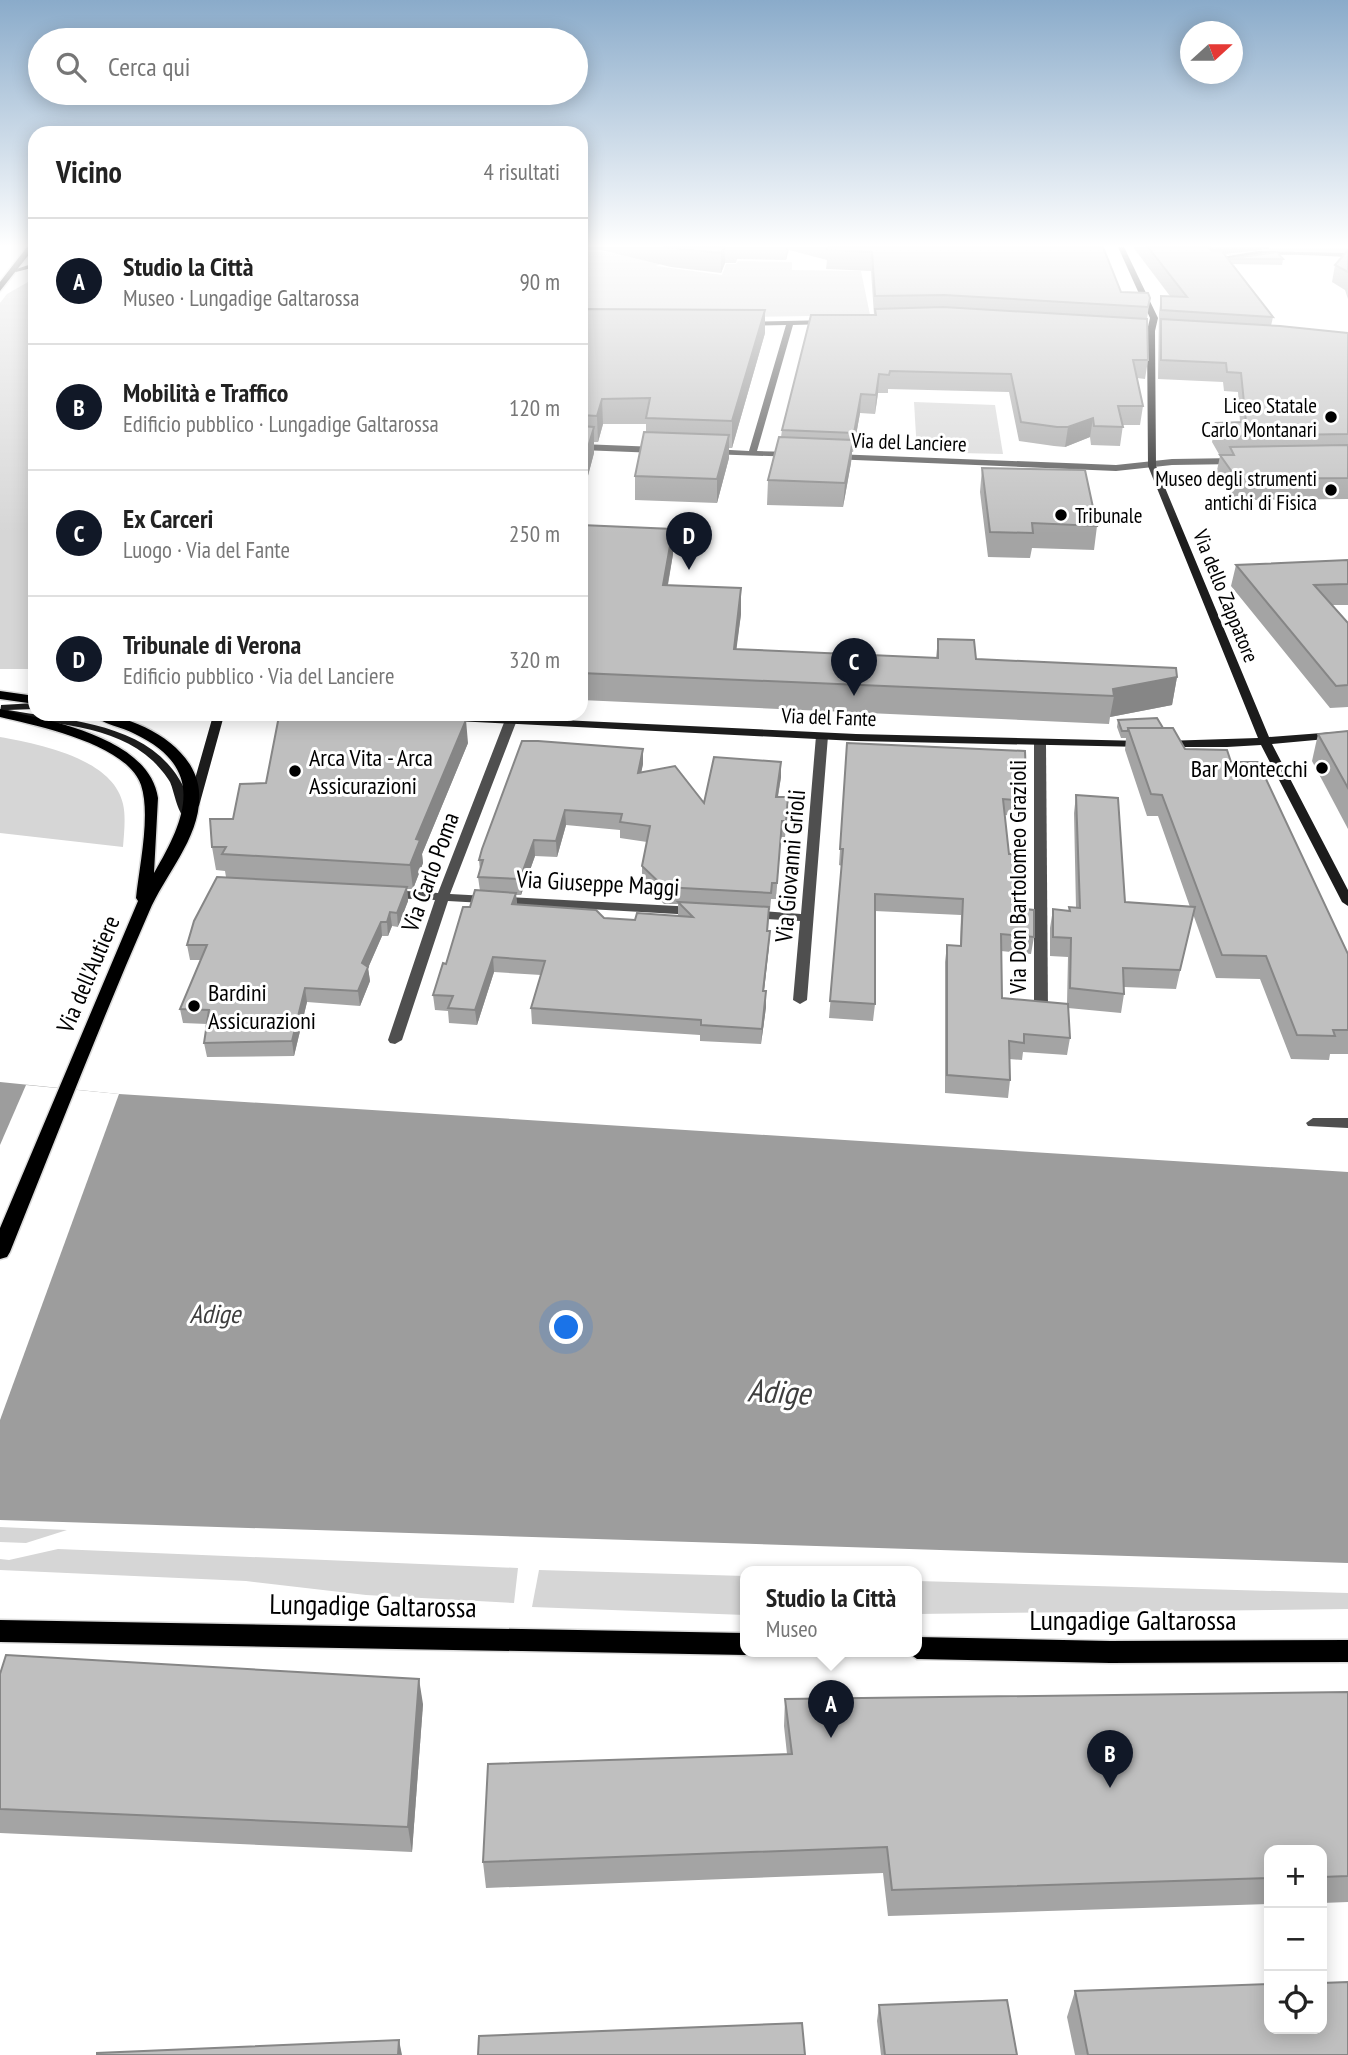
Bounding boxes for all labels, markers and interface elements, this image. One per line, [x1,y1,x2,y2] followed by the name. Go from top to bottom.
[1180,21,1243,84] north arrow
[28,28,588,105] search box
[52,48,90,86] icon: search
[108,50,190,83] text: Cerca qui
[56,152,122,191] text: Vicino
[484,157,560,186] text: 4 risultati
[123,250,253,283] text: Studio la Città
[73,267,85,296] text: A
[519,267,560,296] text: 90 m
[123,283,359,312] text: Museo · Lungadige Galtarossa
[123,376,288,409] text: Mobilità e Traffico
[1201,392,1317,443] place label: Liceo Statale Carlo Montanari
[73,393,85,422] text: B
[509,393,560,422] text: 120 m
[123,409,439,438] text: Edificio pubblico · Lungadige Galtarossa
[1323,409,1339,425] marker: Liceo Statale Carlo Montanari
[850,426,967,458] street label: Via del Lanciere
[1155,465,1317,516] place label: Museo degli strumenti antichi di Fisica
[1323,482,1339,498] marker: Museo degli strumenti antichi di Fisica
[123,502,213,535] text: Ex Carceri
[1075,502,1142,529] place label: Tribunale
[1053,507,1069,523] marker: Tribunale
[666,512,712,570] pin: D
[74,519,84,548] text: C
[509,519,560,548] text: 250 m
[1187,525,1265,666] street label: Via dello Zappatore
[123,535,290,564] text: Luogo · Via del Fante
[123,628,301,661] text: Tribunale di Verona
[831,638,877,696] pin: C
[73,645,85,674] text: D
[509,645,560,674] text: 320 m
[123,661,394,690] text: Edificio pubblico · Via del Lanciere
[780,702,877,732] street label: Via del Fante
[309,742,433,801] place label: Arca Vita - Arca Assicurazioni
[1191,753,1308,784] place label: Bar Montecchi
[1002,760,1033,995] street label: Via Don Bartolomeo Grazioli
[1314,760,1330,776] marker: Bar Montecchi
[287,763,303,779] marker: Arca Vita - Arca Assicurazioni
[768,788,812,945] street label: Via Giovanni Grioli
[394,808,466,937] street label: Via Carlo Poma
[515,863,680,903] street label: Via Giuseppe Maggi
[49,911,127,1038] street label: Via dell'Autiere
[208,977,316,1036] place label: Bardini Assicurazioni
[186,998,202,1014] marker: Bardini Assicurazioni
[189,1297,243,1330] water label: Adige
[549,1310,583,1344] your location
[746,1368,813,1414] water label: Adige
[740,1566,922,1657] popup
[766,1581,896,1614] text: Studio la Città
[269,1585,477,1625] street label: Lungadige Galtarossa
[1029,1601,1237,1638] street label: Lungadige Galtarossa
[766,1614,817,1643] text: Museo
[808,1680,854,1738] pin: A
[1087,1730,1133,1788] pin: B
[1264,1845,1327,2034] map controls
[1264,1845,1327,1908] button: +
[1264,1908,1327,1971] button: −
[1264,1971,1327,2034] button: locate

